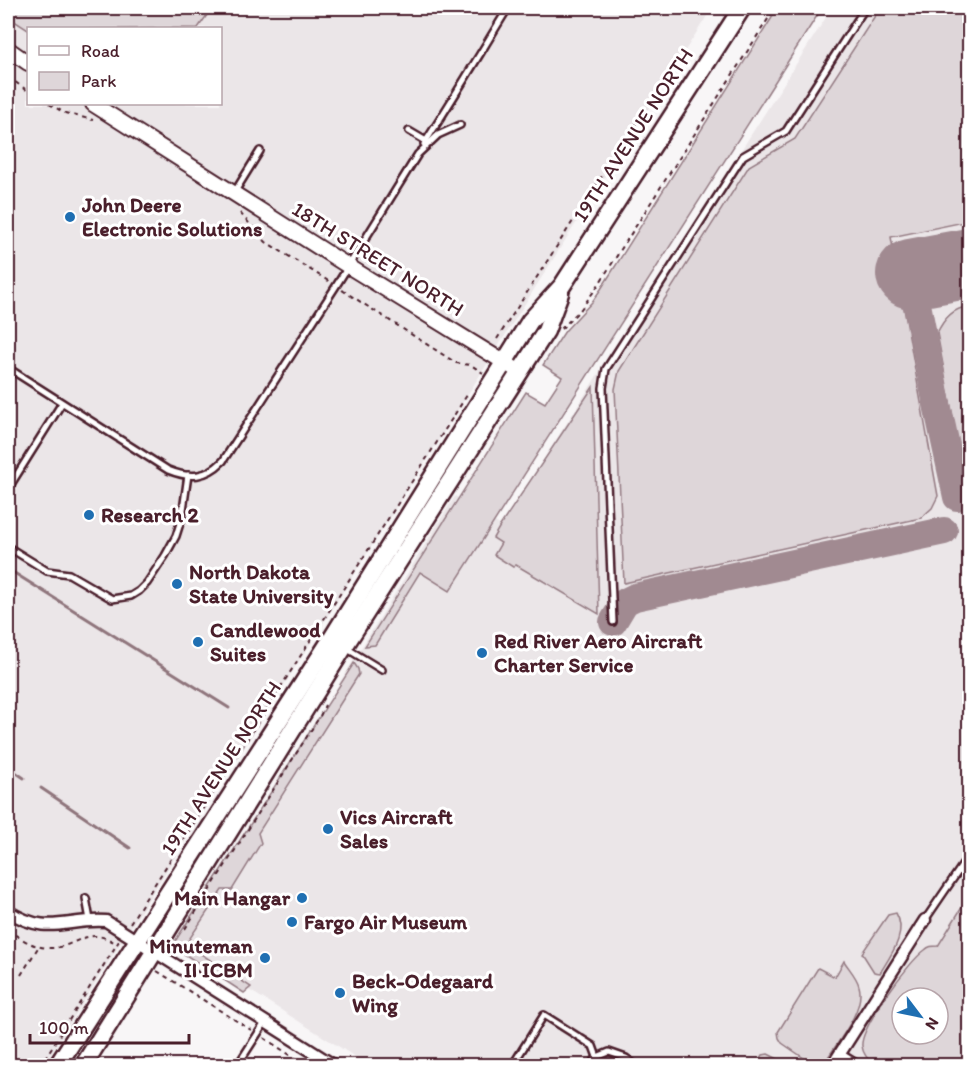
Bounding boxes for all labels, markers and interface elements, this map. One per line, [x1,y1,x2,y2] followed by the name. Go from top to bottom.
[27,27,222,105] legend
[81,40,120,62] text: Road
[567,43,698,226] street label: 19TH AVENUE NORTH
[81,70,116,92] text: Park
[81,192,262,241] place label: John Deere Electronic Solutions
[288,196,469,321] street label: 18TH STREET NORTH
[63,210,77,224] marker: John Deere Electronic Solutions
[101,502,199,527] place label: Research 2
[82,508,96,522] marker: Research 2
[189,559,334,609] place label: North Dakota State University
[170,577,184,591] marker: North Dakota State University
[210,617,321,666] place label: Candlewood Suites
[494,628,703,677] place label: Red River Aero Aircraft Charter Service
[191,635,205,649] marker: Candlewood Suites
[475,646,489,660] marker: Red River Aero Aircraft Charter Service
[155,676,286,859] street label: 19TH AVENUE NORTH
[340,804,453,853] place label: Vics Aircraft Sales
[321,822,335,836] marker: Vics Aircraft Sales
[174,885,291,911] place label: Main Hangar
[295,891,309,905] marker: Main Hangar
[304,909,468,935] place label: Fargo Air Museum
[285,915,299,929] marker: Fargo Air Museum
[149,933,253,982] place label: Minuteman II ICBM
[258,951,272,965] marker: Minuteman II ICBM
[352,968,494,1018] place label: Beck-Odegaard Wing
[333,986,347,1000] marker: Beck-Odegaard Wing
[890,986,950,1046] north arrow
[30,1007,189,1045] scale bar
[921,1014,943,1033] text: N
[39,1017,89,1039] text: 100 m

